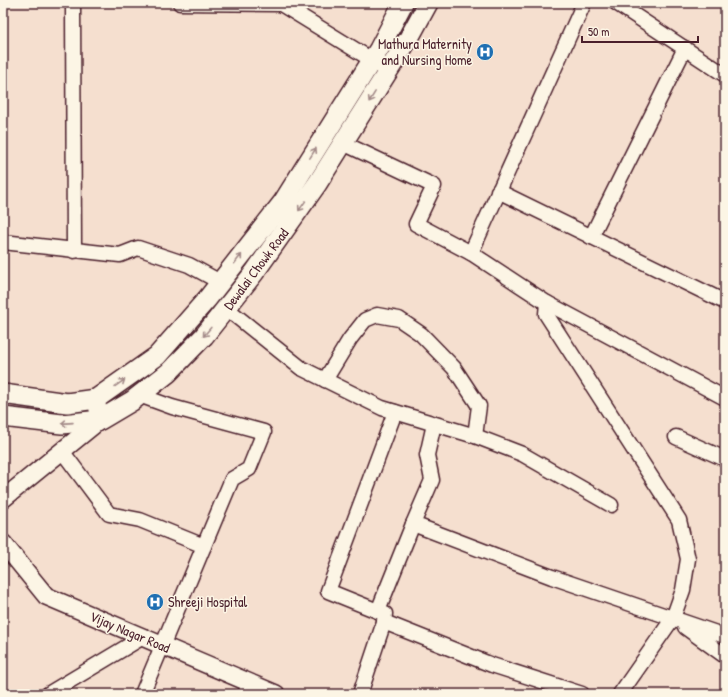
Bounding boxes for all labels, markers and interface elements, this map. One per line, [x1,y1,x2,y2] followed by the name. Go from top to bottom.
[582,18,698,44] scale bar
[588,23,609,40] text: 50 m
[378,34,472,70] place label: Mathura Maternity and Nursing Home
[475,42,495,62] hospital icon: Mathura Maternity and Nursing Home
[368,91,376,102] one-way arrow
[309,148,318,159] one-way arrow
[298,200,306,211] one-way arrow
[219,224,293,313] street label: Dewalai Chowk Road
[234,254,242,265] one-way arrow
[202,327,211,338] one-way arrow
[114,379,125,387] one-way arrow
[61,419,74,427] one-way arrow
[145,592,165,612] hospital icon: Shreeji Hospital
[168,592,248,612] place label: Shreeji Hospital
[87,606,174,658] street label: Vijay Nagar Road

